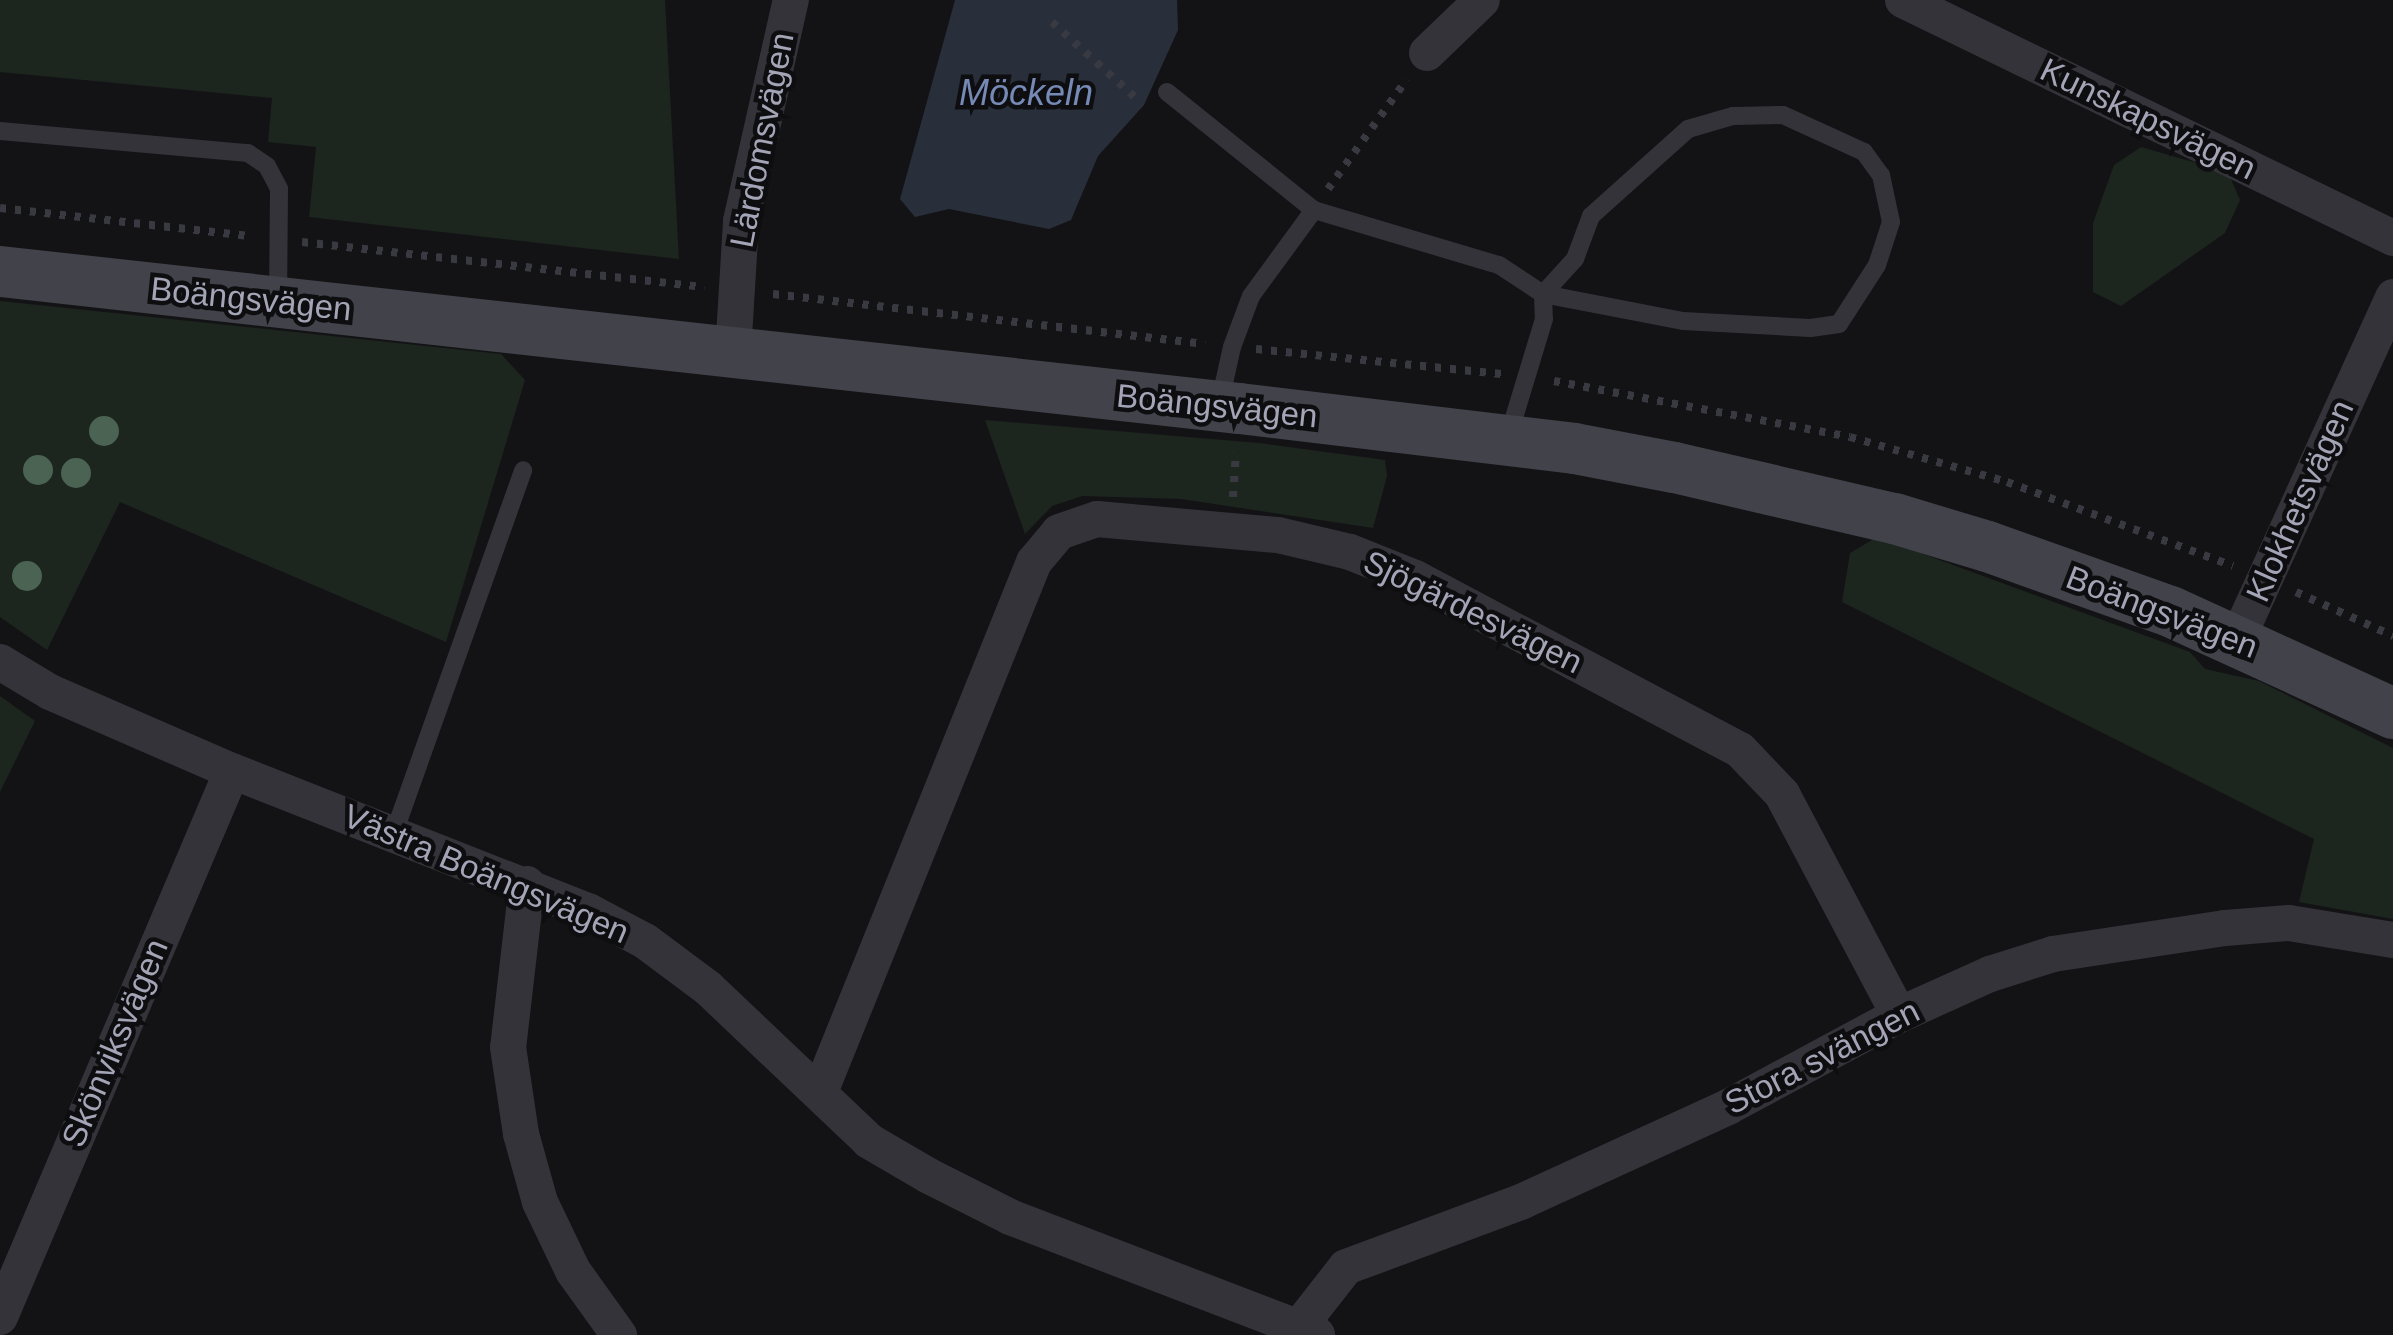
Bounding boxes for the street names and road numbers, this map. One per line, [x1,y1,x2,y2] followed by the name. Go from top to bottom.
[722,29,802,251] street label: Lärdomsvägen
[2034,50,2262,188] street label: Kunskapsvägen
[149,269,353,329] street label: Boängsvägen
[1115,376,1319,436] street label: Boängsvägen
[2238,394,2362,608] street label: Klokhetsvägen
[1357,542,1589,682] street label: Sjögärdesvägen
[2061,557,2263,667] street label: Boängsvägen
[337,796,635,952] street label: Västra Boängsvägen
[53,933,177,1153] street label: Skönviksvägen
[1718,991,1926,1123] street label: Stora svängen

